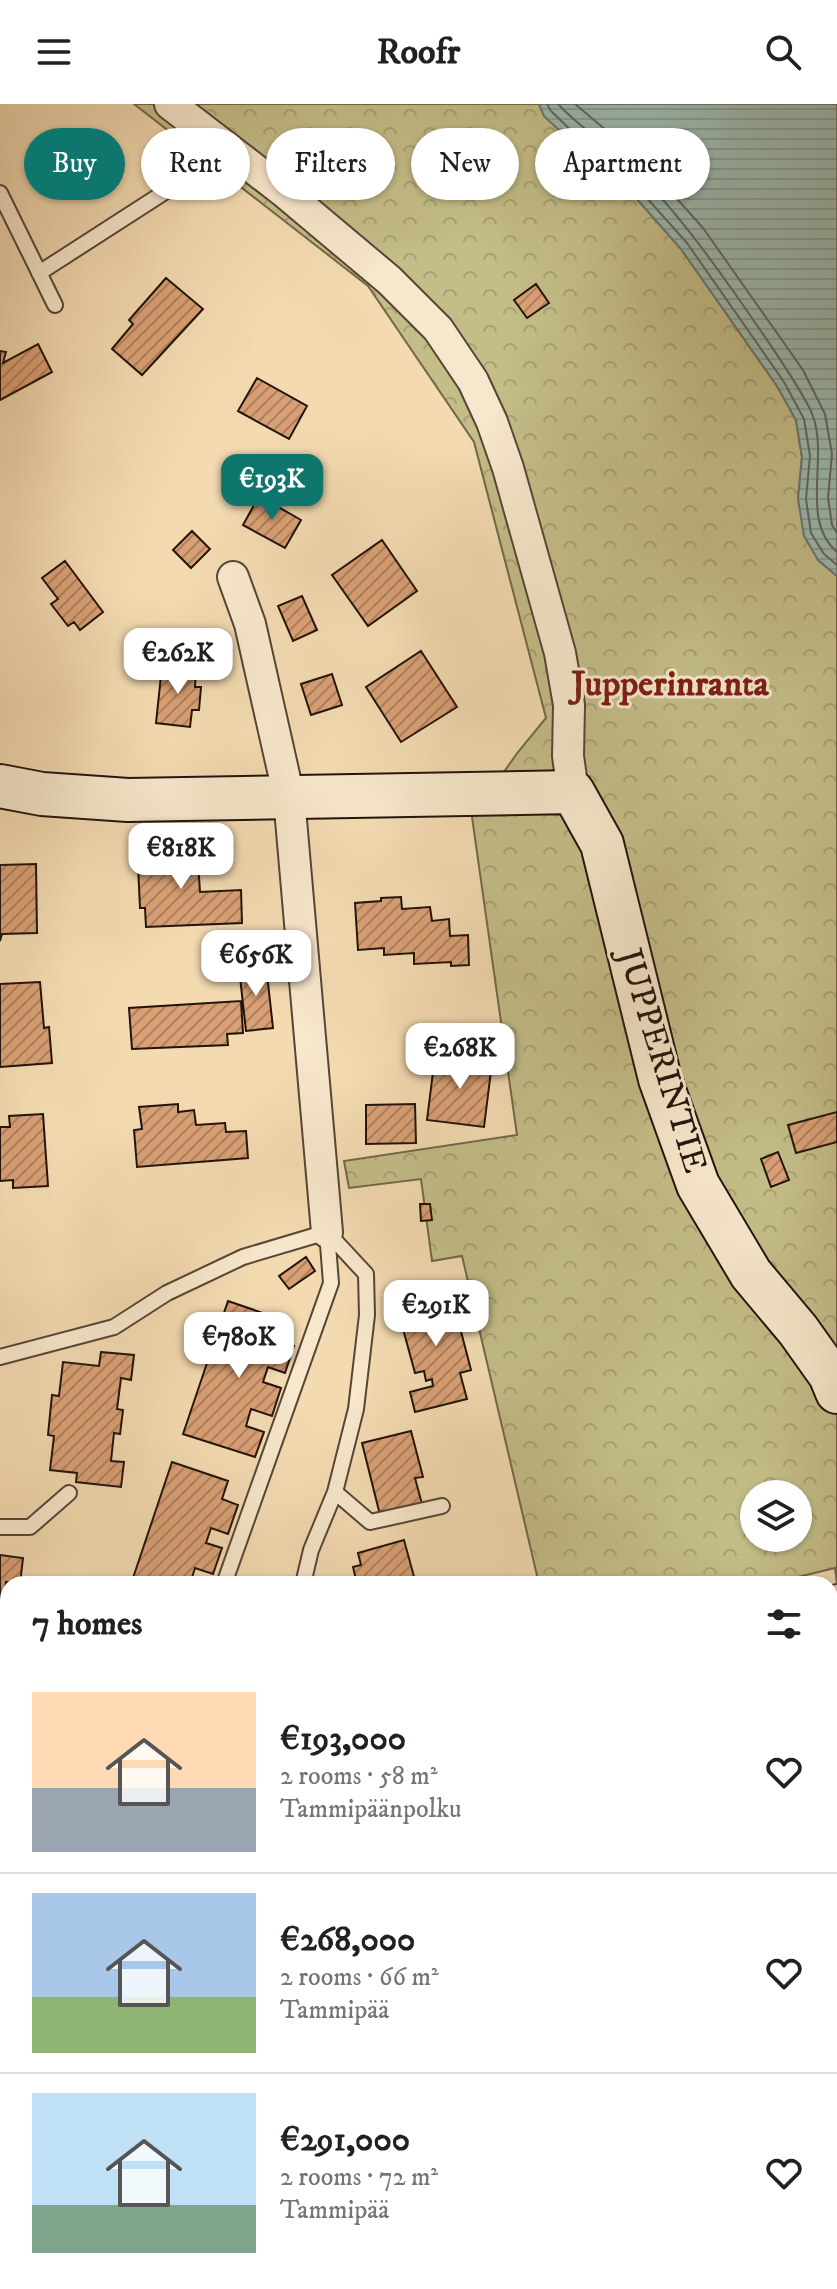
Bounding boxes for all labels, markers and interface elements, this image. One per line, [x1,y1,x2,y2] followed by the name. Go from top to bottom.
[32,30,76,74] icon: menu
[377,30,460,75] text: Roofr
[761,30,805,74] icon: search
[24,128,125,200] chip: Buy
[141,128,250,200] chip: Rent
[266,128,395,200] chip: Filters
[411,128,519,200] chip: New
[535,128,710,200] chip: Apartment
[216,454,328,522] pin: €193K
[239,463,305,496] text: €193K
[122,628,234,696] pin: €262K
[142,637,214,670] text: €262K
[567,662,770,707] district label: Jupperinranta
[125,823,237,891] pin: €818K
[146,832,216,865] text: €818K
[200,930,312,998] pin: €656K
[219,939,293,972] text: €656K
[607,941,716,1178] street label: JUPPERINTIE
[404,1023,516,1091] pin: €268K
[424,1032,496,1065] text: €268K
[380,1280,492,1348] pin: €291K
[402,1289,470,1322] text: €291K
[183,1312,295,1380] pin: €780K
[202,1321,276,1354] text: €780K
[740,1480,812,1552] map controls
[740,1480,812,1552] button: layers
[762,1602,806,1646] icon: filters
[32,1603,142,1645] text: 7 homes
[280,1718,406,1760] text: €193,000
[96,1724,192,1820] icon: home
[762,1750,806,1794] icon: heart
[280,1760,438,1793] text: 2 rooms · 58 m²
[280,1793,462,1826] text: Tammipäänpolku
[280,1919,415,1961] text: €268,000
[96,1925,192,2021] icon: home
[762,1951,806,1995] icon: heart
[280,1961,439,1994] text: 2 rooms · 66 m²
[280,1994,389,2027] text: Tammipää
[280,2119,410,2161] text: €291,000
[96,2125,192,2221] icon: home
[762,2151,806,2195] icon: heart
[280,2161,438,2194] text: 2 rooms · 72 m²
[280,2194,389,2227] text: Tammipää

